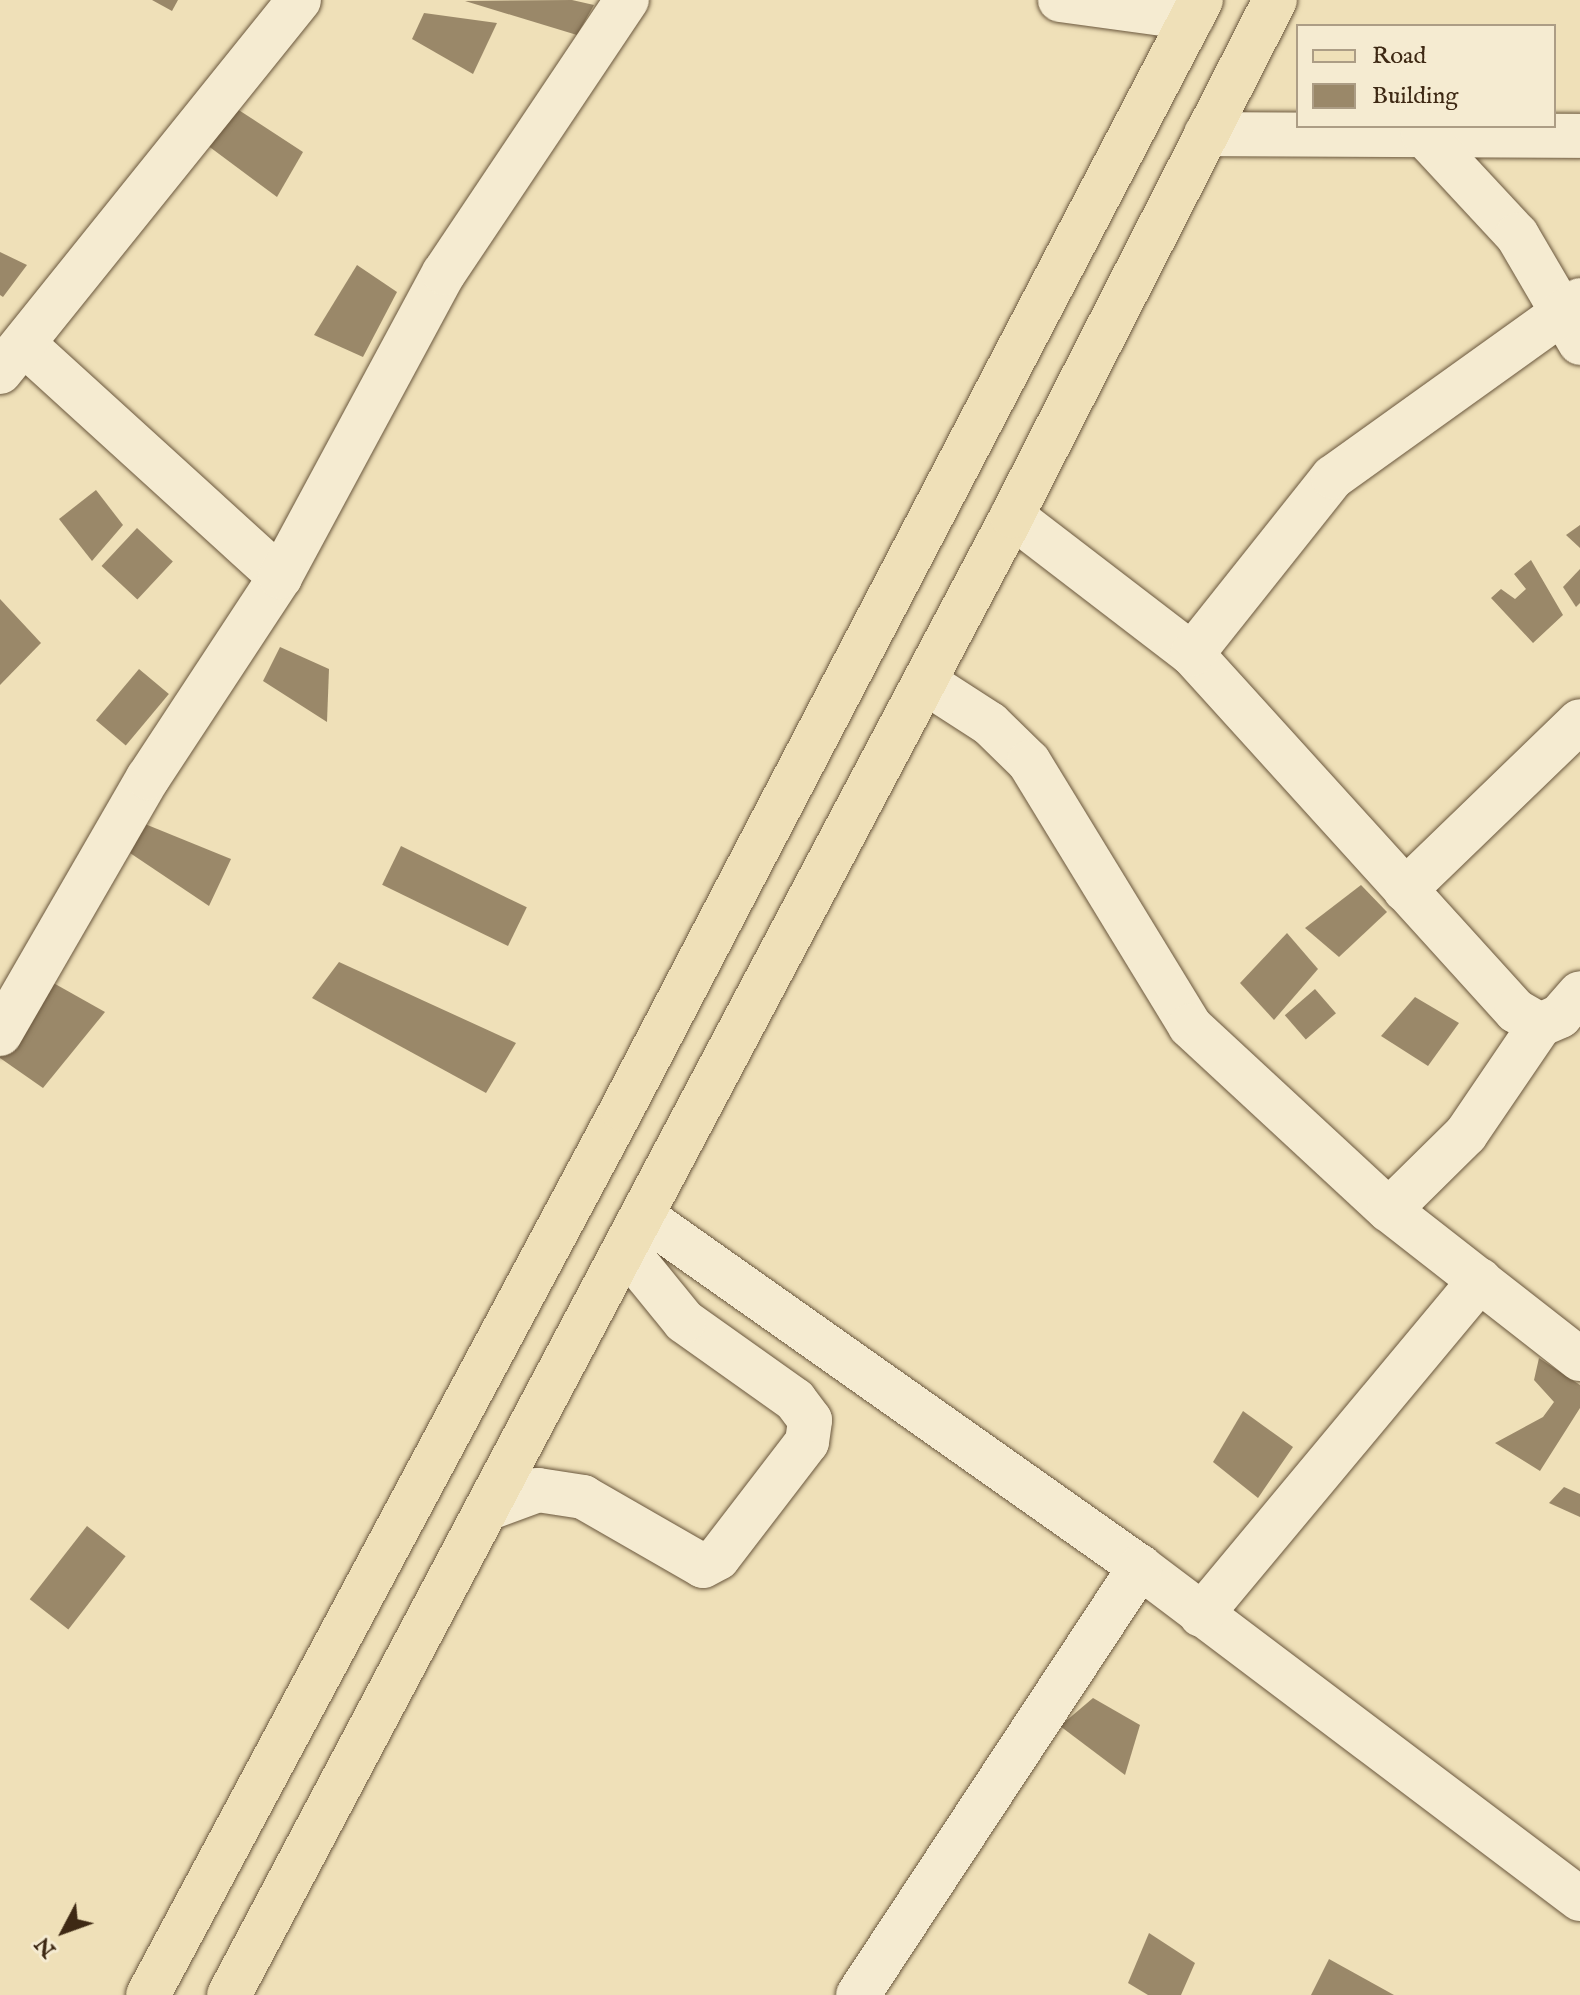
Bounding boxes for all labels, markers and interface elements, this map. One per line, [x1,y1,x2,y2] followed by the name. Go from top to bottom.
[1296,24,1556,128] legend
[1372,41,1426,72] text: Road
[1372,81,1458,112] text: Building
[24,1891,104,1971] north arrow
[29,1930,63,1963] text: N

